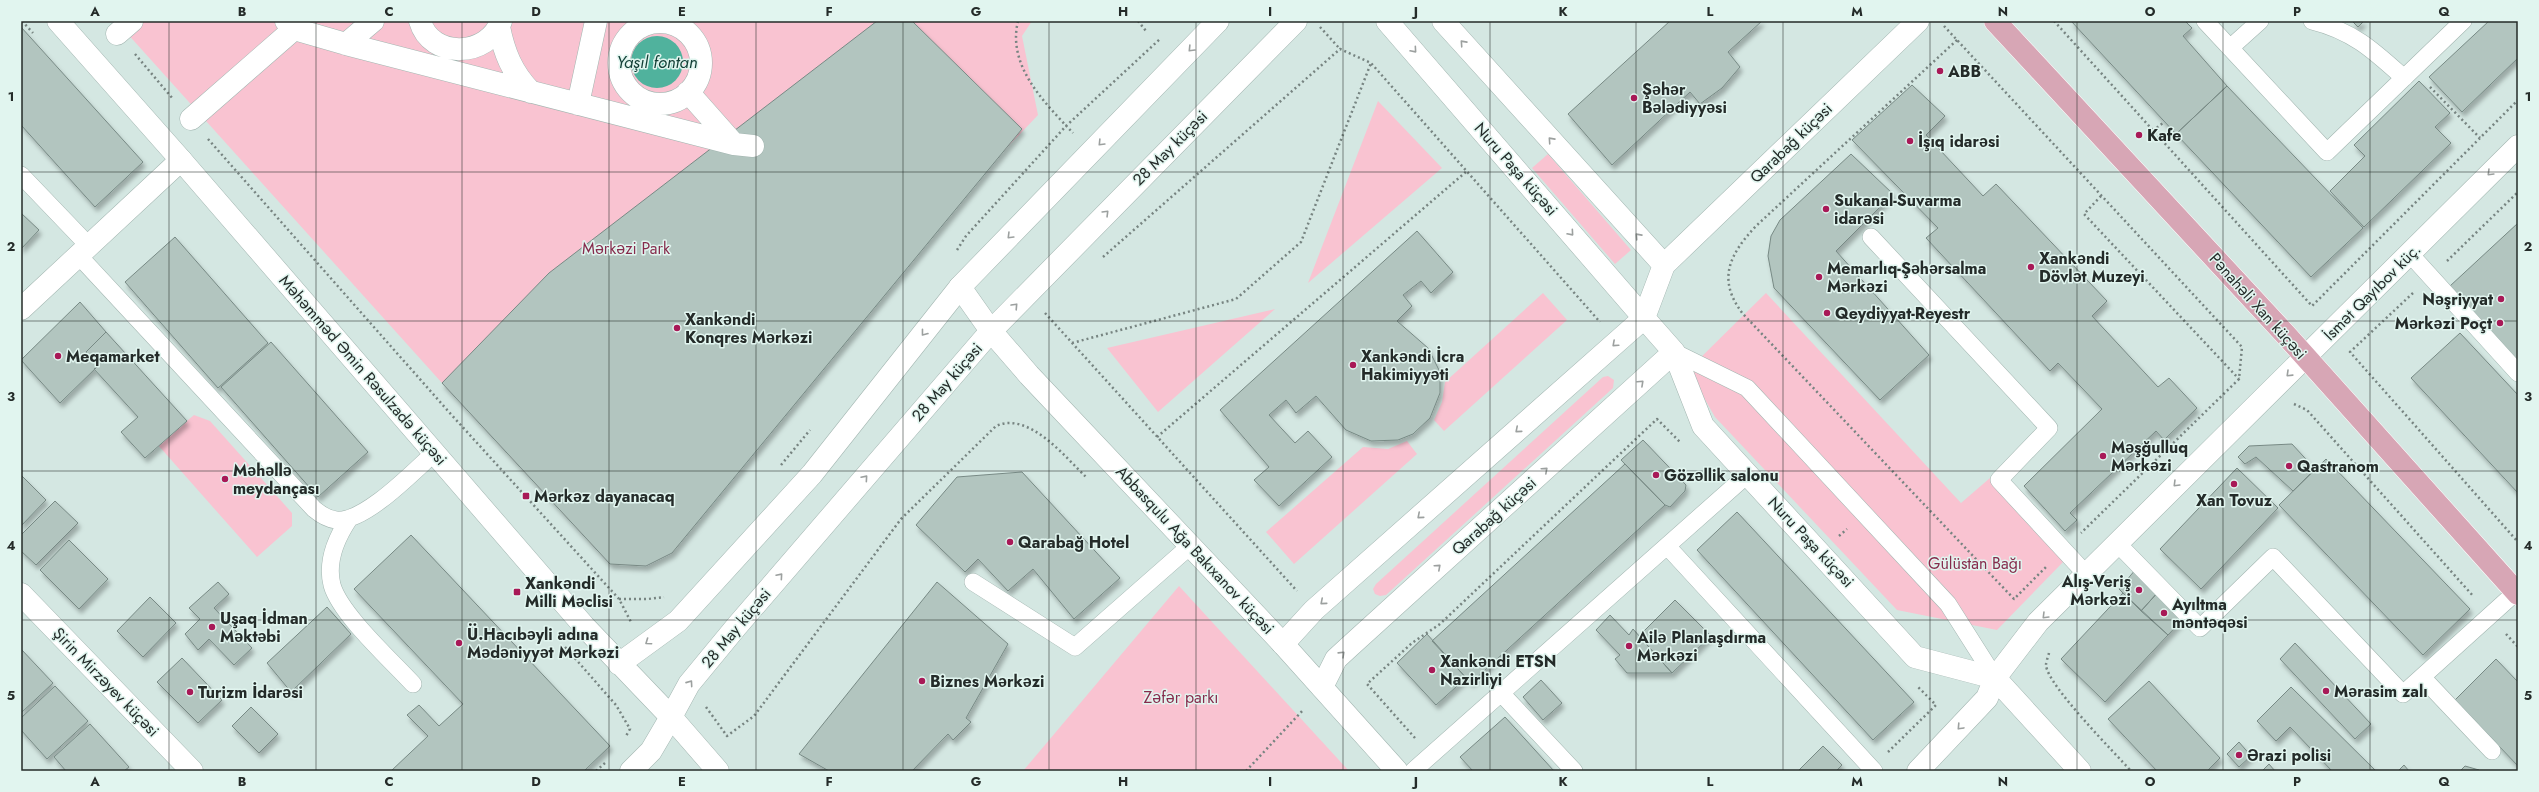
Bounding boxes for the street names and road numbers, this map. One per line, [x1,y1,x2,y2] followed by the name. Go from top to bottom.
[1745,98,1837,188] street label: Qarabağ küçəsi
[1127,105,1213,191] street label: 28 May küçəsi
[1469,117,1563,221] street label: Nuru Paşa küçəsi
[2318,238,2426,346] street label: İsmət Qayıbov küç.
[2204,248,2312,364] street label: Pənahəli Xan küçəsi
[274,270,452,470] street label: Məhəmməd Əmin Rəsulzadə küçəsi
[906,338,988,426] street label: 28 May küçəsi
[1111,461,1279,639] street label: Abbasqulu Ağa Bakıxanov küçəsi
[1447,472,1541,560] street label: Qarabağ küçəsi
[1763,491,1859,593] street label: Nuru Paşa küçəsi
[696,583,776,673] street label: 28 May küçəsi
[48,622,164,742] street label: Şirin Mirzəyev küçəsi

